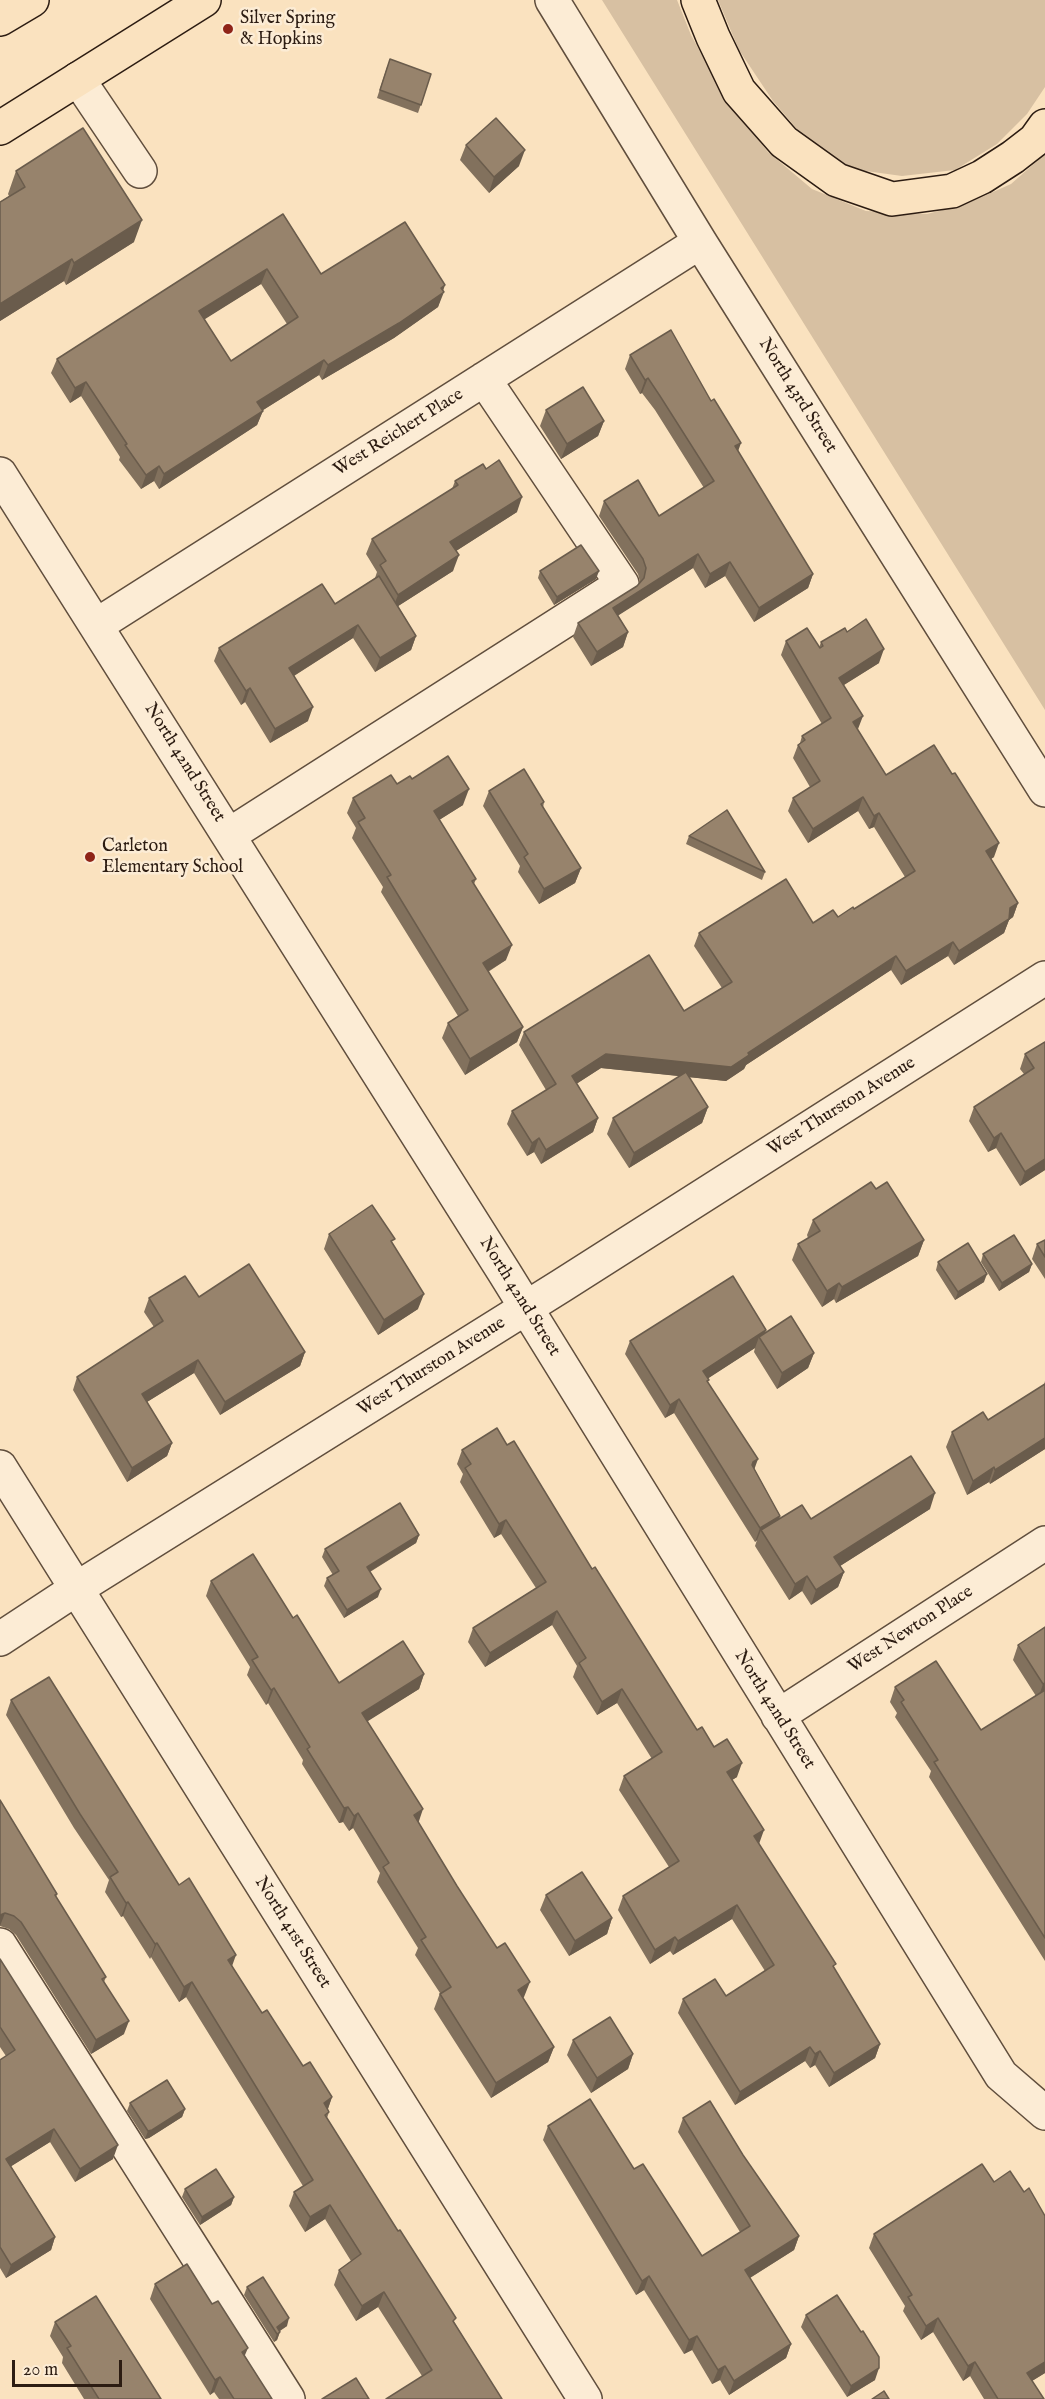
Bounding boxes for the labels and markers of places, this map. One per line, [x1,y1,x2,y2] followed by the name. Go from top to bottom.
[240,8,335,50] place label: Silver Spring & Hopkins
[221,22,235,36] marker: Silver Spring & Hopkins
[102,836,243,878] place label: Carleton Elementary School
[83,850,97,864] marker: Carleton Elementary School

